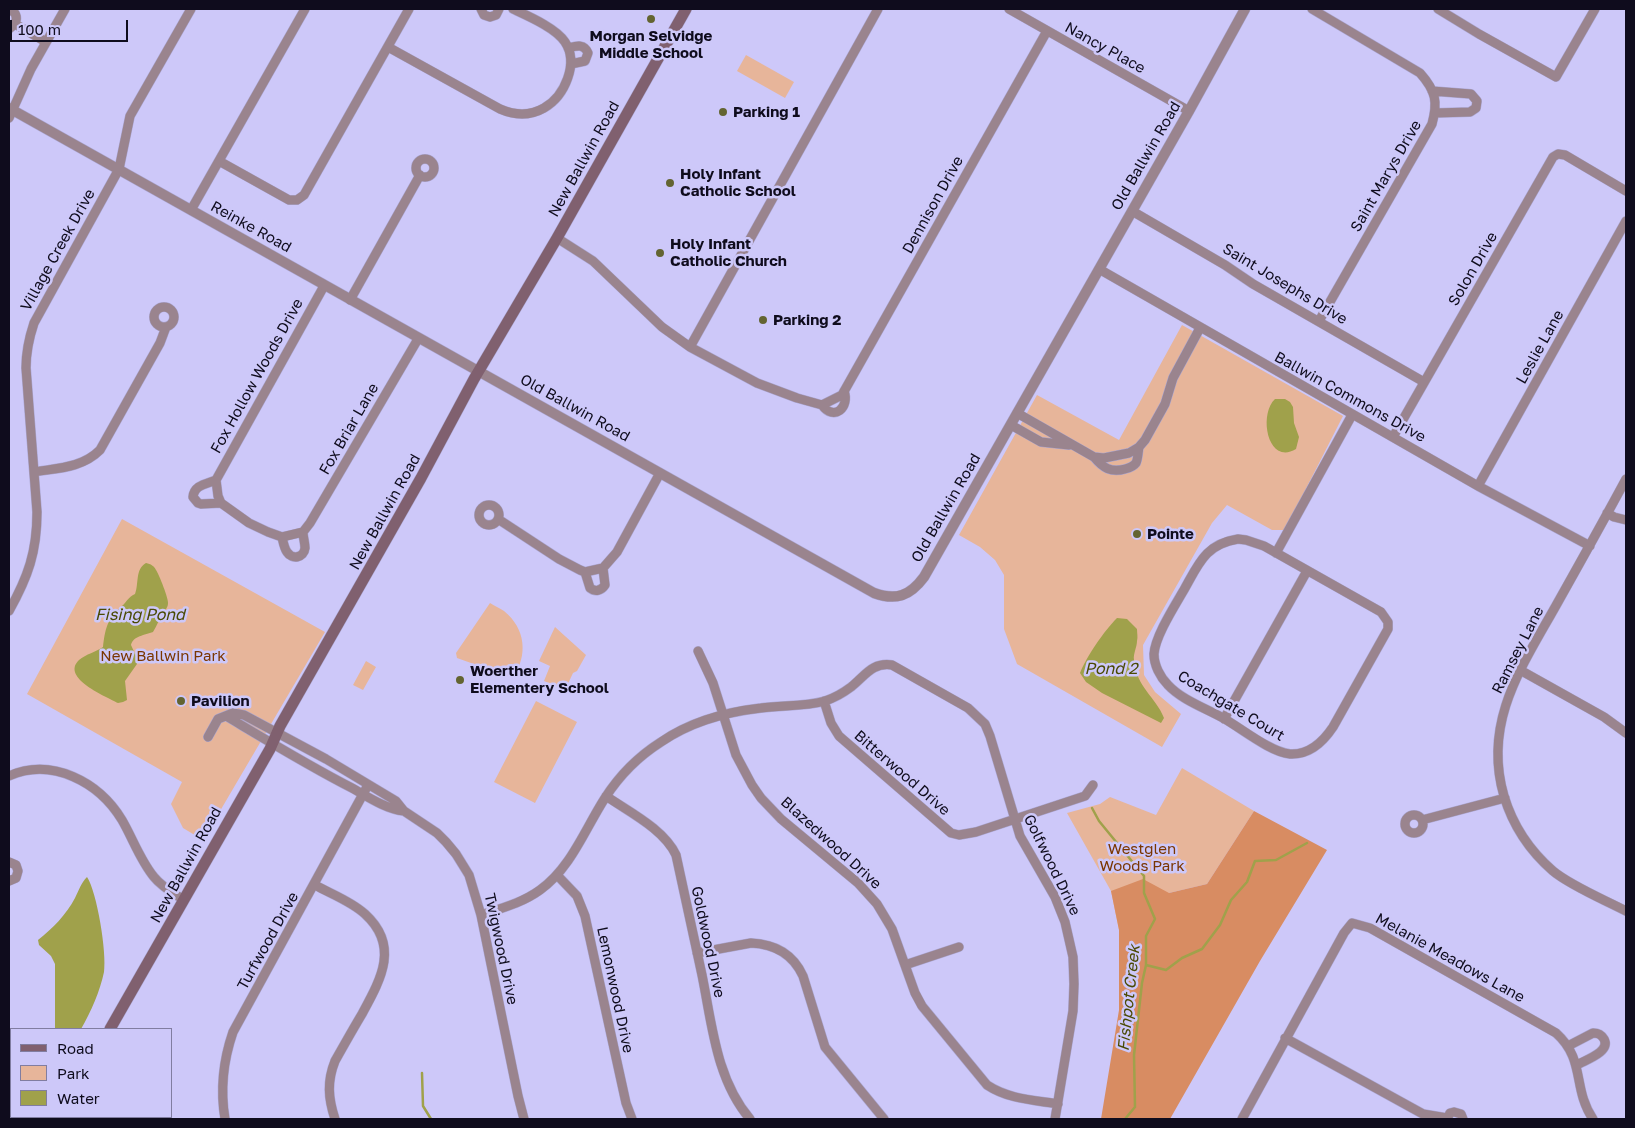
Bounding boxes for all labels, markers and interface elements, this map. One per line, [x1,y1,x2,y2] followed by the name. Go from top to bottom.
[12,10,130,42] scale bar
[645,13,657,25] marker: Morgan Selvidge Middle School
[1062,19,1148,77] street label: Nancy Place
[18,20,61,38] text: 100 m
[590,27,712,62] place label: Morgan Selvidge Middle School
[545,98,623,220] street label: New Ballwin Road
[1108,98,1184,214] street label: Old Ballwin Road
[733,103,800,121] place label: Parking 1
[717,106,729,118] marker: Parking 1
[1347,117,1425,235] street label: Saint Marys Drive
[899,153,967,257] street label: Dennison Drive
[680,165,796,200] place label: Holy Infant Catholic School
[664,177,676,189] marker: Holy Infant Catholic School
[17,186,99,314] street label: Village Creek Drive
[208,197,294,257] street label: Reinke Road
[1445,229,1501,309] street label: Solon Drive
[670,235,787,270] place label: Holy Infant Catholic Church
[1219,240,1351,328] street label: Saint Josephs Drive
[654,247,666,259] marker: Holy Infant Catholic Church
[207,296,307,456] street label: Fox Hollow Woods Drive
[1512,307,1568,387] street label: Leslie Lane
[773,311,841,329] place label: Parking 2
[757,314,769,326] marker: Parking 2
[1271,348,1429,446] street label: Ballwin Commons Drive
[517,370,633,446] street label: Old Ballwin Road
[316,380,382,478] street label: Fox Briar Lane
[908,450,984,566] street label: Old Ballwin Road
[346,451,424,573] street label: New Ballwin Road
[1147,525,1194,543] place label: Pointe
[1131,528,1143,540] marker: Pointe
[1488,603,1548,697] street label: Ramsey Lane
[95,605,185,625] water label: Fising Pond
[100,647,226,665] park label: New Ballwin Park
[1085,659,1137,679] water label: Pond 2
[470,662,609,697] place label: Woerther Elementery School
[1174,667,1288,745] street label: Coachgate Court
[454,674,466,686] marker: Woerther Elementery School
[191,692,250,710] place label: Pavilion
[175,695,187,707] marker: Pavilion
[850,727,954,819] street label: Bitterwood Drive
[777,793,885,893] street label: Blazedwood Drive
[147,804,225,926] street label: New Ballwin Road
[1020,812,1084,918] street label: Golfwood Drive
[1099,840,1185,875] park label: Westglen Woods Park
[687,885,729,999] street label: Goldwood Drive
[234,889,302,993] street label: Turfwood Drive
[480,892,522,1006] street label: Twigwood Drive
[1372,909,1528,1007] street label: Melanie Meadows Lane
[593,925,637,1055] street label: Lemonwood Drive
[1114,944,1144,1052] water label: Fishpot Creek
[10,1028,172,1118] legend
[57,1039,94,1057] text: Road
[57,1064,89,1082] text: Park
[57,1089,100,1107] text: Water

